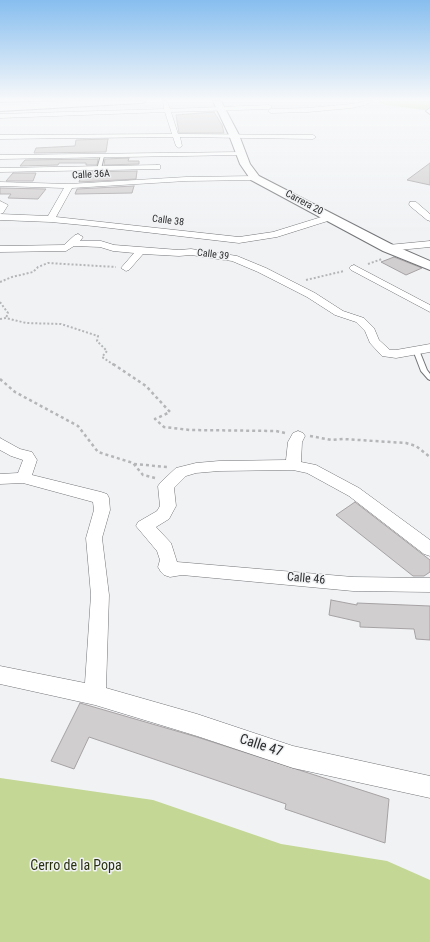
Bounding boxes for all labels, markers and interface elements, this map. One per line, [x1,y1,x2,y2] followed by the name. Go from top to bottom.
[72,168,110,182] street label: Calle 36A
[283,188,325,218] street label: Carrera 20
[151,213,185,229] street label: Calle 38
[196,247,230,263] street label: Calle 39
[286,570,326,588] street label: Calle 46
[237,731,285,761] street label: Calle 47
[30,858,122,874] park label: Cerro de la Popa

